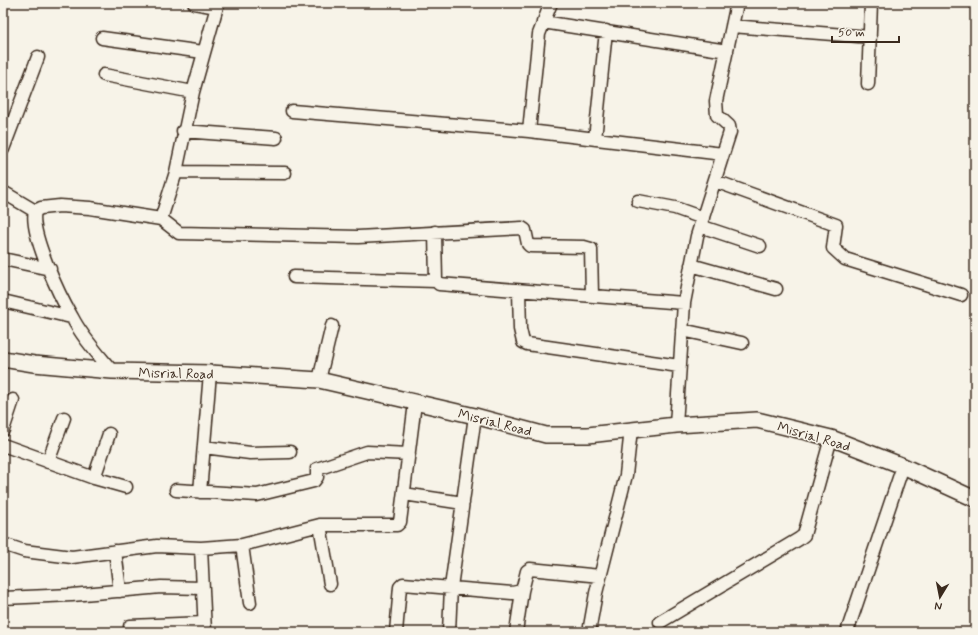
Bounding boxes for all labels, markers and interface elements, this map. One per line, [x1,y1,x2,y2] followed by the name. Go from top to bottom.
[832,18,899,44] scale bar
[838,25,865,41] text: 50 m
[138,364,214,384] street label: Misrial Road
[456,405,533,441] street label: Misrial Road
[775,418,852,456] street label: Misrial Road
[920,577,960,617] north arrow
[934,598,943,613] text: N

